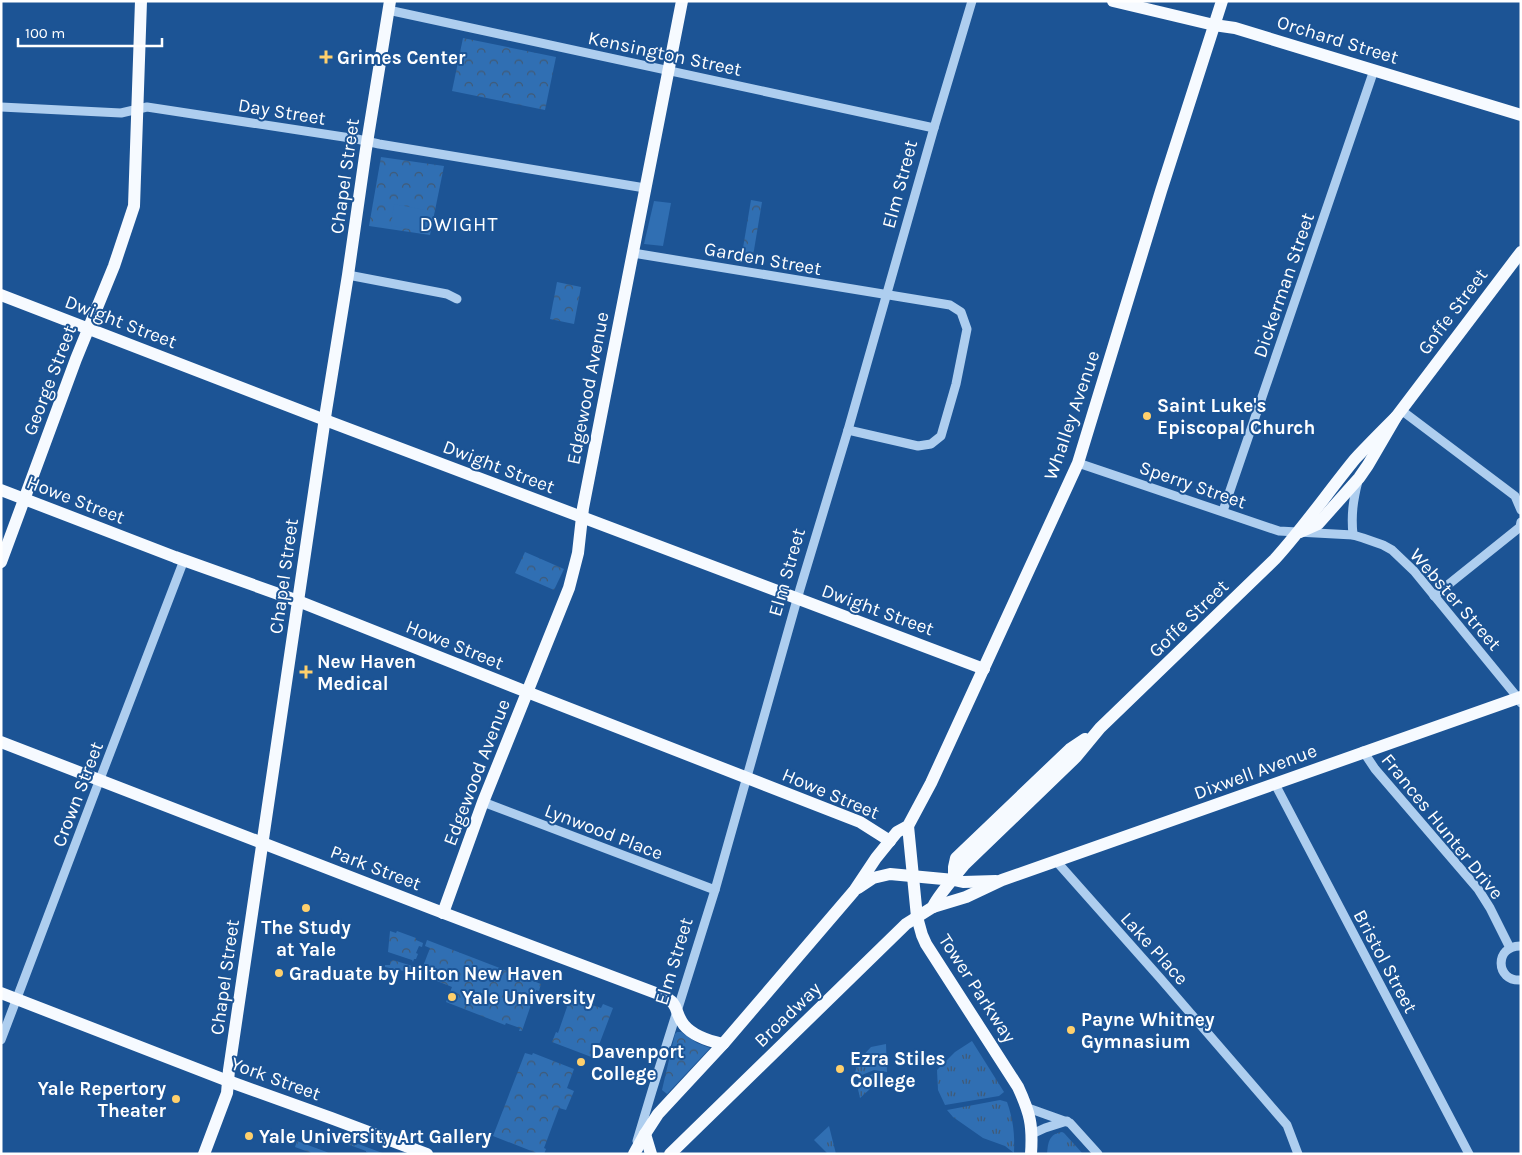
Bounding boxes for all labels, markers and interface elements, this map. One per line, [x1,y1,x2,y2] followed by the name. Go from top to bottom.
[1274,11,1401,69] street label: Orchard Street
[18,15,161,47] scale bar
[25,24,65,42] text: 100 m
[586,27,744,81] street label: Kensington Street
[337,47,466,69] place label: Grimes Center
[319,50,333,64] marker: Grimes Center
[236,94,327,130] street label: Day Street
[326,117,364,235] street label: Chapel Street
[878,138,922,231] street label: Elm Street
[1249,210,1319,361] street label: Dickerman Street
[420,213,498,236] district label: DWIGHT
[702,238,823,280] street label: Garden Street
[1413,264,1492,359] street label: Goffe Street
[62,291,180,353] street label: Dwight Street
[562,310,614,466] street label: Edgewood Avenue
[19,322,81,438] street label: George Street
[1040,348,1104,483] street label: Whalley Avenue
[1157,395,1315,439] place label: Saint Luke's Episcopal Church
[1141,410,1153,422] marker: Saint Luke's Episcopal Church
[440,436,558,498] street label: Dwight Street
[1136,456,1249,514] street label: Sperry Street
[23,471,128,529] street label: Howe Street
[265,517,303,635] street label: Chapel Street
[764,526,810,619] street label: Elm Street
[1405,544,1505,655] street label: Webster Street
[1144,575,1233,662] street label: Goffe Street
[818,579,937,640] street label: Dwight Street
[403,615,507,674] street label: Howe Street
[317,651,416,695] place label: New Haven Medical
[299,665,313,679] marker: New Haven Medical
[439,696,515,849] street label: Edgewood Avenue
[48,739,108,850] street label: Crown Street
[1191,740,1320,804] street label: Dixwell Avenue
[1377,749,1508,904] street label: Frances Hunter Drive
[779,764,882,824] street label: Howe Street
[541,799,666,865] street label: Lynwood Place
[327,841,424,895] street label: Park Street
[300,902,312,914] marker: The Study at Yale
[1349,906,1422,1017] street label: Bristol Street
[1116,908,1193,990] street label: Lake Place
[650,915,698,1008] street label: Elm Street
[261,917,351,961] place label: The Study at Yale
[206,918,244,1036] street label: Chapel Street
[934,930,1020,1047] street label: Tower Parkway
[289,963,563,985] place label: Graduate by Hilton New Haven
[273,967,285,979] marker: Graduate by Hilton New Haven
[750,978,826,1052] street label: Broadway
[462,987,596,1009] place label: Yale University
[446,991,458,1003] marker: Yale University
[1081,1009,1215,1053] place label: Payne Whitney Gymnasium
[1065,1024,1077,1036] marker: Payne Whitney Gymnasium
[591,1041,684,1085] place label: Davenport College
[850,1048,946,1092] place label: Ezra Stiles College
[228,1053,324,1105] street label: York Street
[575,1056,587,1068] marker: Davenport College
[834,1063,846,1075] marker: Ezra Stiles College
[38,1078,167,1122] place label: Yale Repertory Theater
[170,1093,182,1105] marker: Yale Repertory Theater
[259,1126,492,1148] place label: Yale University Art Gallery
[243,1130,255,1142] marker: Yale University Art Gallery

